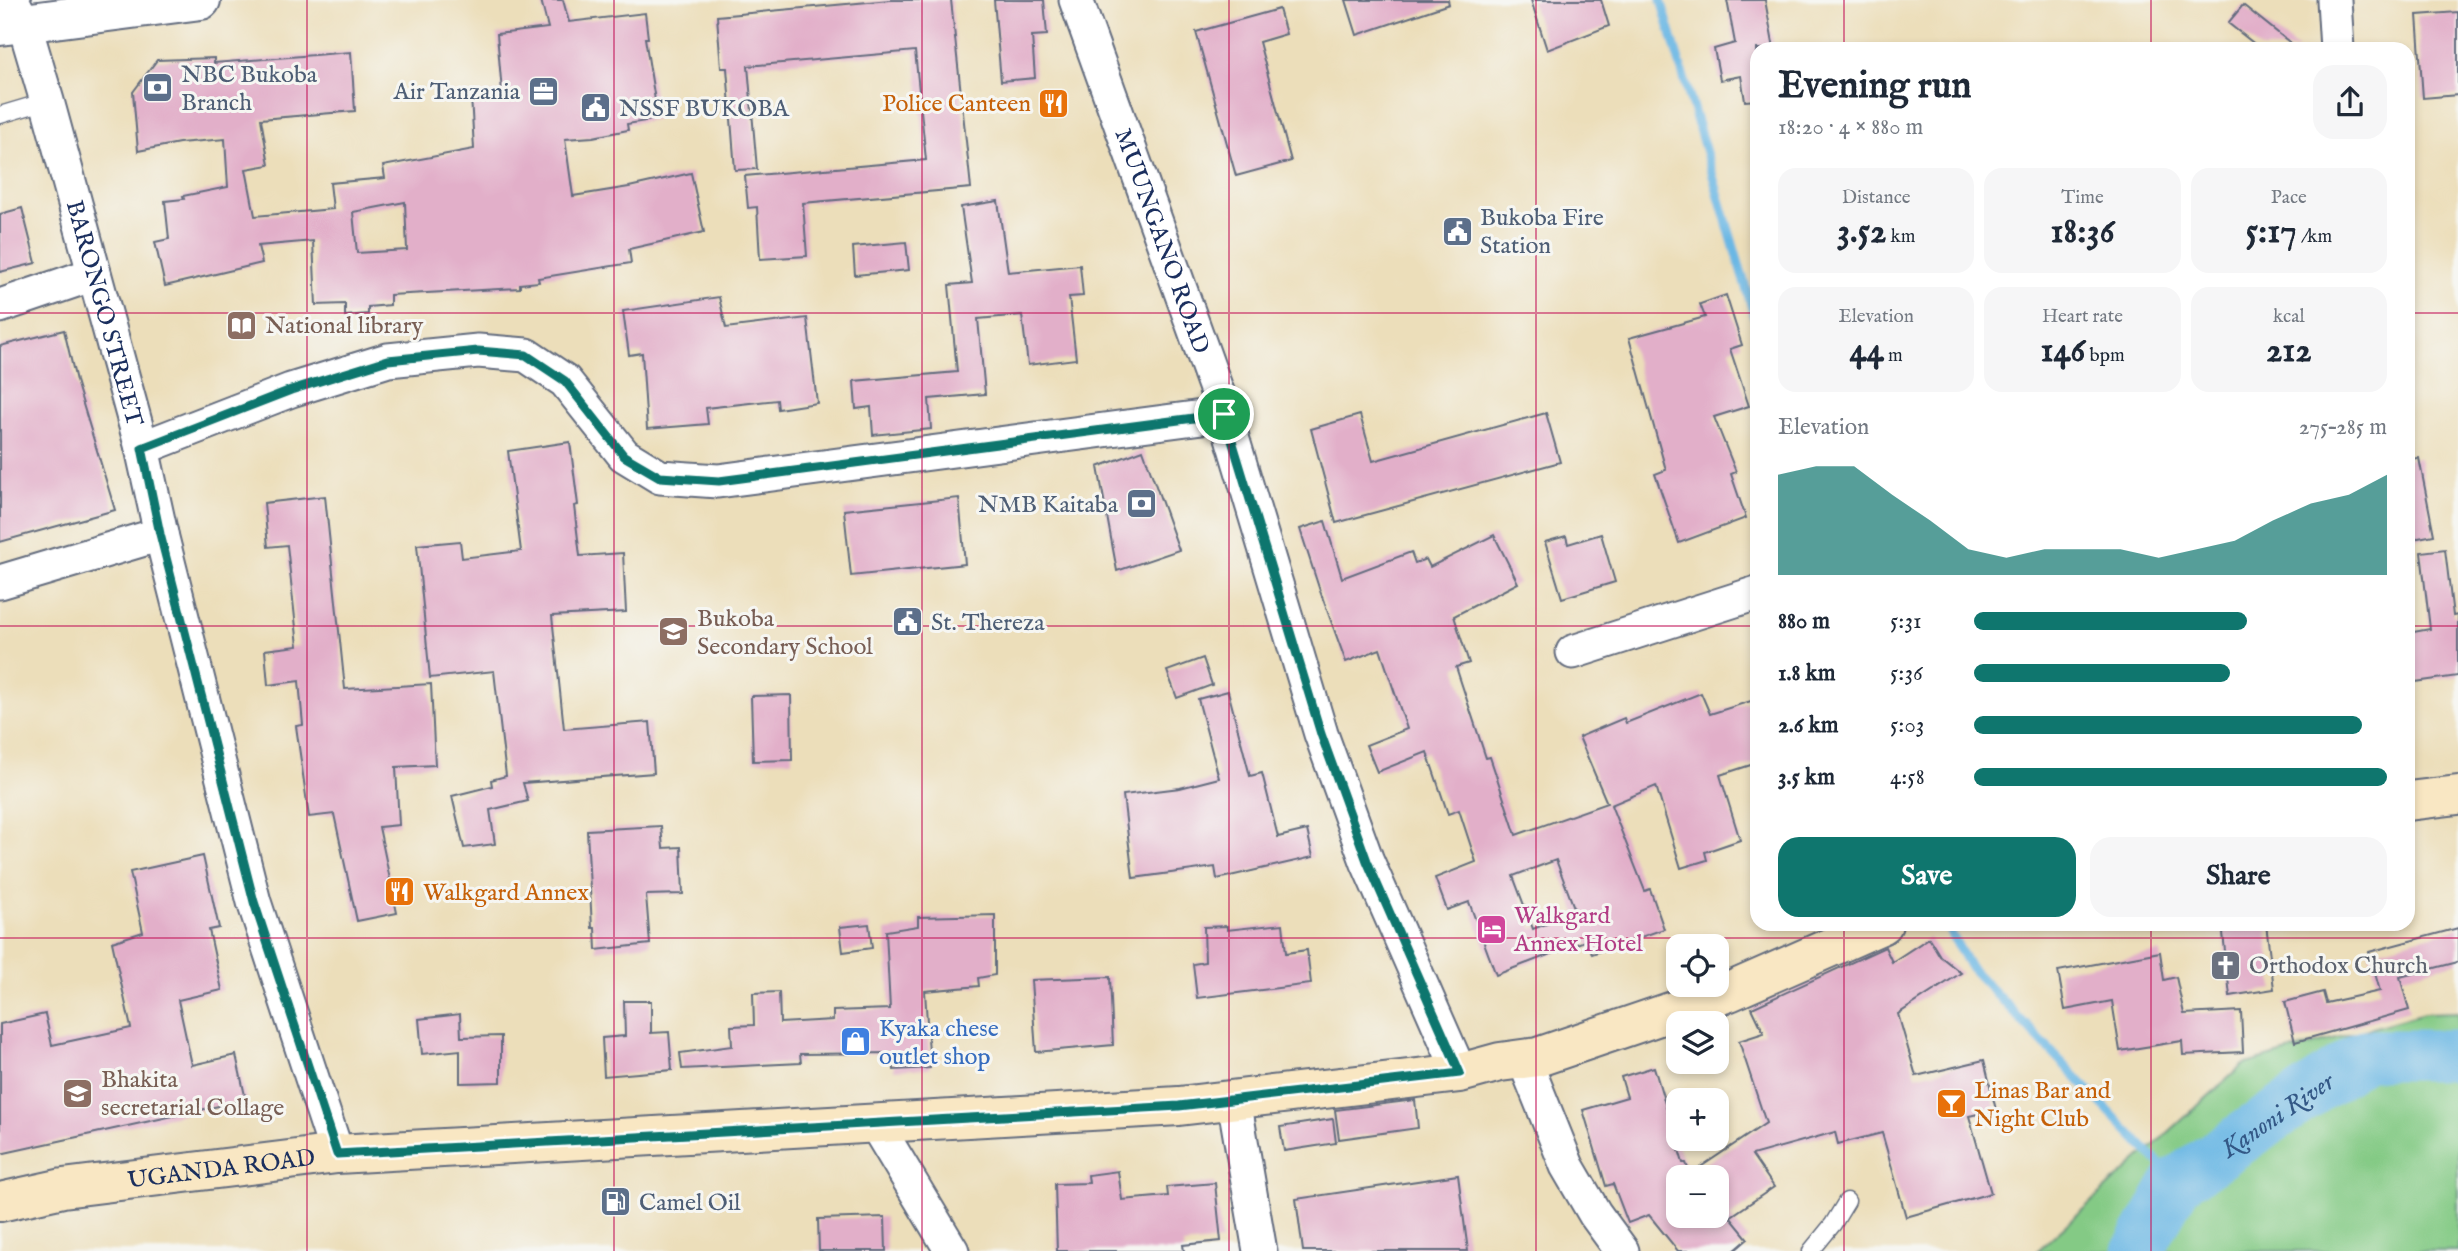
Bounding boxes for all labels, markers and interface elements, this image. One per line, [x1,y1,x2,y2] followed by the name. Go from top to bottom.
[181,60,318,119] place label: NBC Bukoba Branch
[1778,63,1972,111] text: Evening run
[2313,65,2387,139] button: share
[141,71,175,105] bank icon: NBC Bukoba Branch
[526,74,560,108] office icon: Air Tanzania
[392,77,521,108] place label: Air Tanzania
[1037,86,1071,120] restaurant icon: Police Canteen
[882,89,1031,120] place label: Police Canteen
[579,91,613,125] public building icon: NSSF BUKOBA
[619,94,790,125] place label: NSSF BUKOBA
[1778,113,1923,142] text: 18:20 · 4 × 880 m
[1107,125,1216,358] street label: MUUNGANO ROAD
[1842,186,1911,210] text: Distance
[2061,186,2104,210] text: Time
[2271,186,2307,210] text: Pace
[58,197,149,430] street label: BARONGO STREET
[1480,203,1604,262] place label: Bukoba Fire Station
[1837,210,1886,255] text: 3.52
[2051,210,2114,255] text: 18:36
[2245,210,2297,255] text: 5:17
[1440,214,1474,248] public building icon: Bukoba Fire Station
[1886,225,1915,249] text: km
[2297,225,2332,249] text: /km
[1838,305,1914,329] text: Elevation
[2042,305,2123,329] text: Heart rate
[2273,305,2305,329] text: kcal
[225,308,259,342] library icon: National library
[265,311,423,342] place label: National library
[1850,329,1884,374] text: 44
[2040,329,2085,374] text: 146
[2266,329,2312,374] text: 212
[1884,344,1903,368] text: m
[2085,344,2125,368] text: bpm
[1194,384,1254,444] pin
[1205,395,1243,433] icon: arrive
[1778,413,1869,442] text: Elevation
[2299,413,2387,442] text: 275–285 m
[1124,487,1158,521] bank icon: NMB Kaitaba
[978,490,1119,521] place label: NMB Kaitaba
[697,604,873,663] place label: Bukoba Secondary School
[891,605,925,639] public building icon: St. Thereza
[1778,607,1830,636] text: 880 m
[1890,607,1922,636] text: 5:31
[931,608,1045,639] place label: St. Thereza
[657,615,691,649] school or university icon: Bukoba Secondary School
[1778,659,1836,688] text: 1.8 km
[1890,659,1923,688] text: 5:36
[1778,711,1839,740] text: 2.6 km
[1890,711,1924,740] text: 5:03
[1778,763,1835,792] text: 3.5 km
[1890,763,1925,792] text: 4:58
[1778,837,2076,917] button: Save
[2090,837,2387,917] button: Share
[383,875,417,909] restaurant icon: Walkgard Annex
[423,878,589,909] place label: Walkgard Annex
[1513,901,1643,960] place label: Walkgard Annex Hotel
[1474,912,1508,946] hotel icon: Walkgard Annex Hotel
[1666,934,1729,1228] map controls
[1666,934,1729,997] button: locate
[2209,948,2243,982] church icon: Orthodox Church
[2249,951,2428,982] place label: Orthodox Church
[1666,1011,1729,1074] button: layers
[879,1014,999,1073] place label: Kyaka chese outlet shop
[839,1025,873,1059] shop icon: Kyaka chese outlet shop
[101,1065,284,1124] place label: Bhakita secretarial Collage
[2214,1065,2342,1166] water label: Kanoni River
[61,1076,95,1110] school or university icon: Bhakita secretarial Collage
[1974,1076,2111,1135] place label: Linas Bar and Night Club
[1934,1087,1968,1121] bar icon: Linas Bar and Night Club
[1666,1088,1729,1151] button: +
[126,1143,317,1197] street label: UGANDA ROAD
[1666,1165,1729,1228] button: −
[599,1185,633,1219] fuel station icon: Camel Oil
[639,1188,741,1219] place label: Camel Oil

